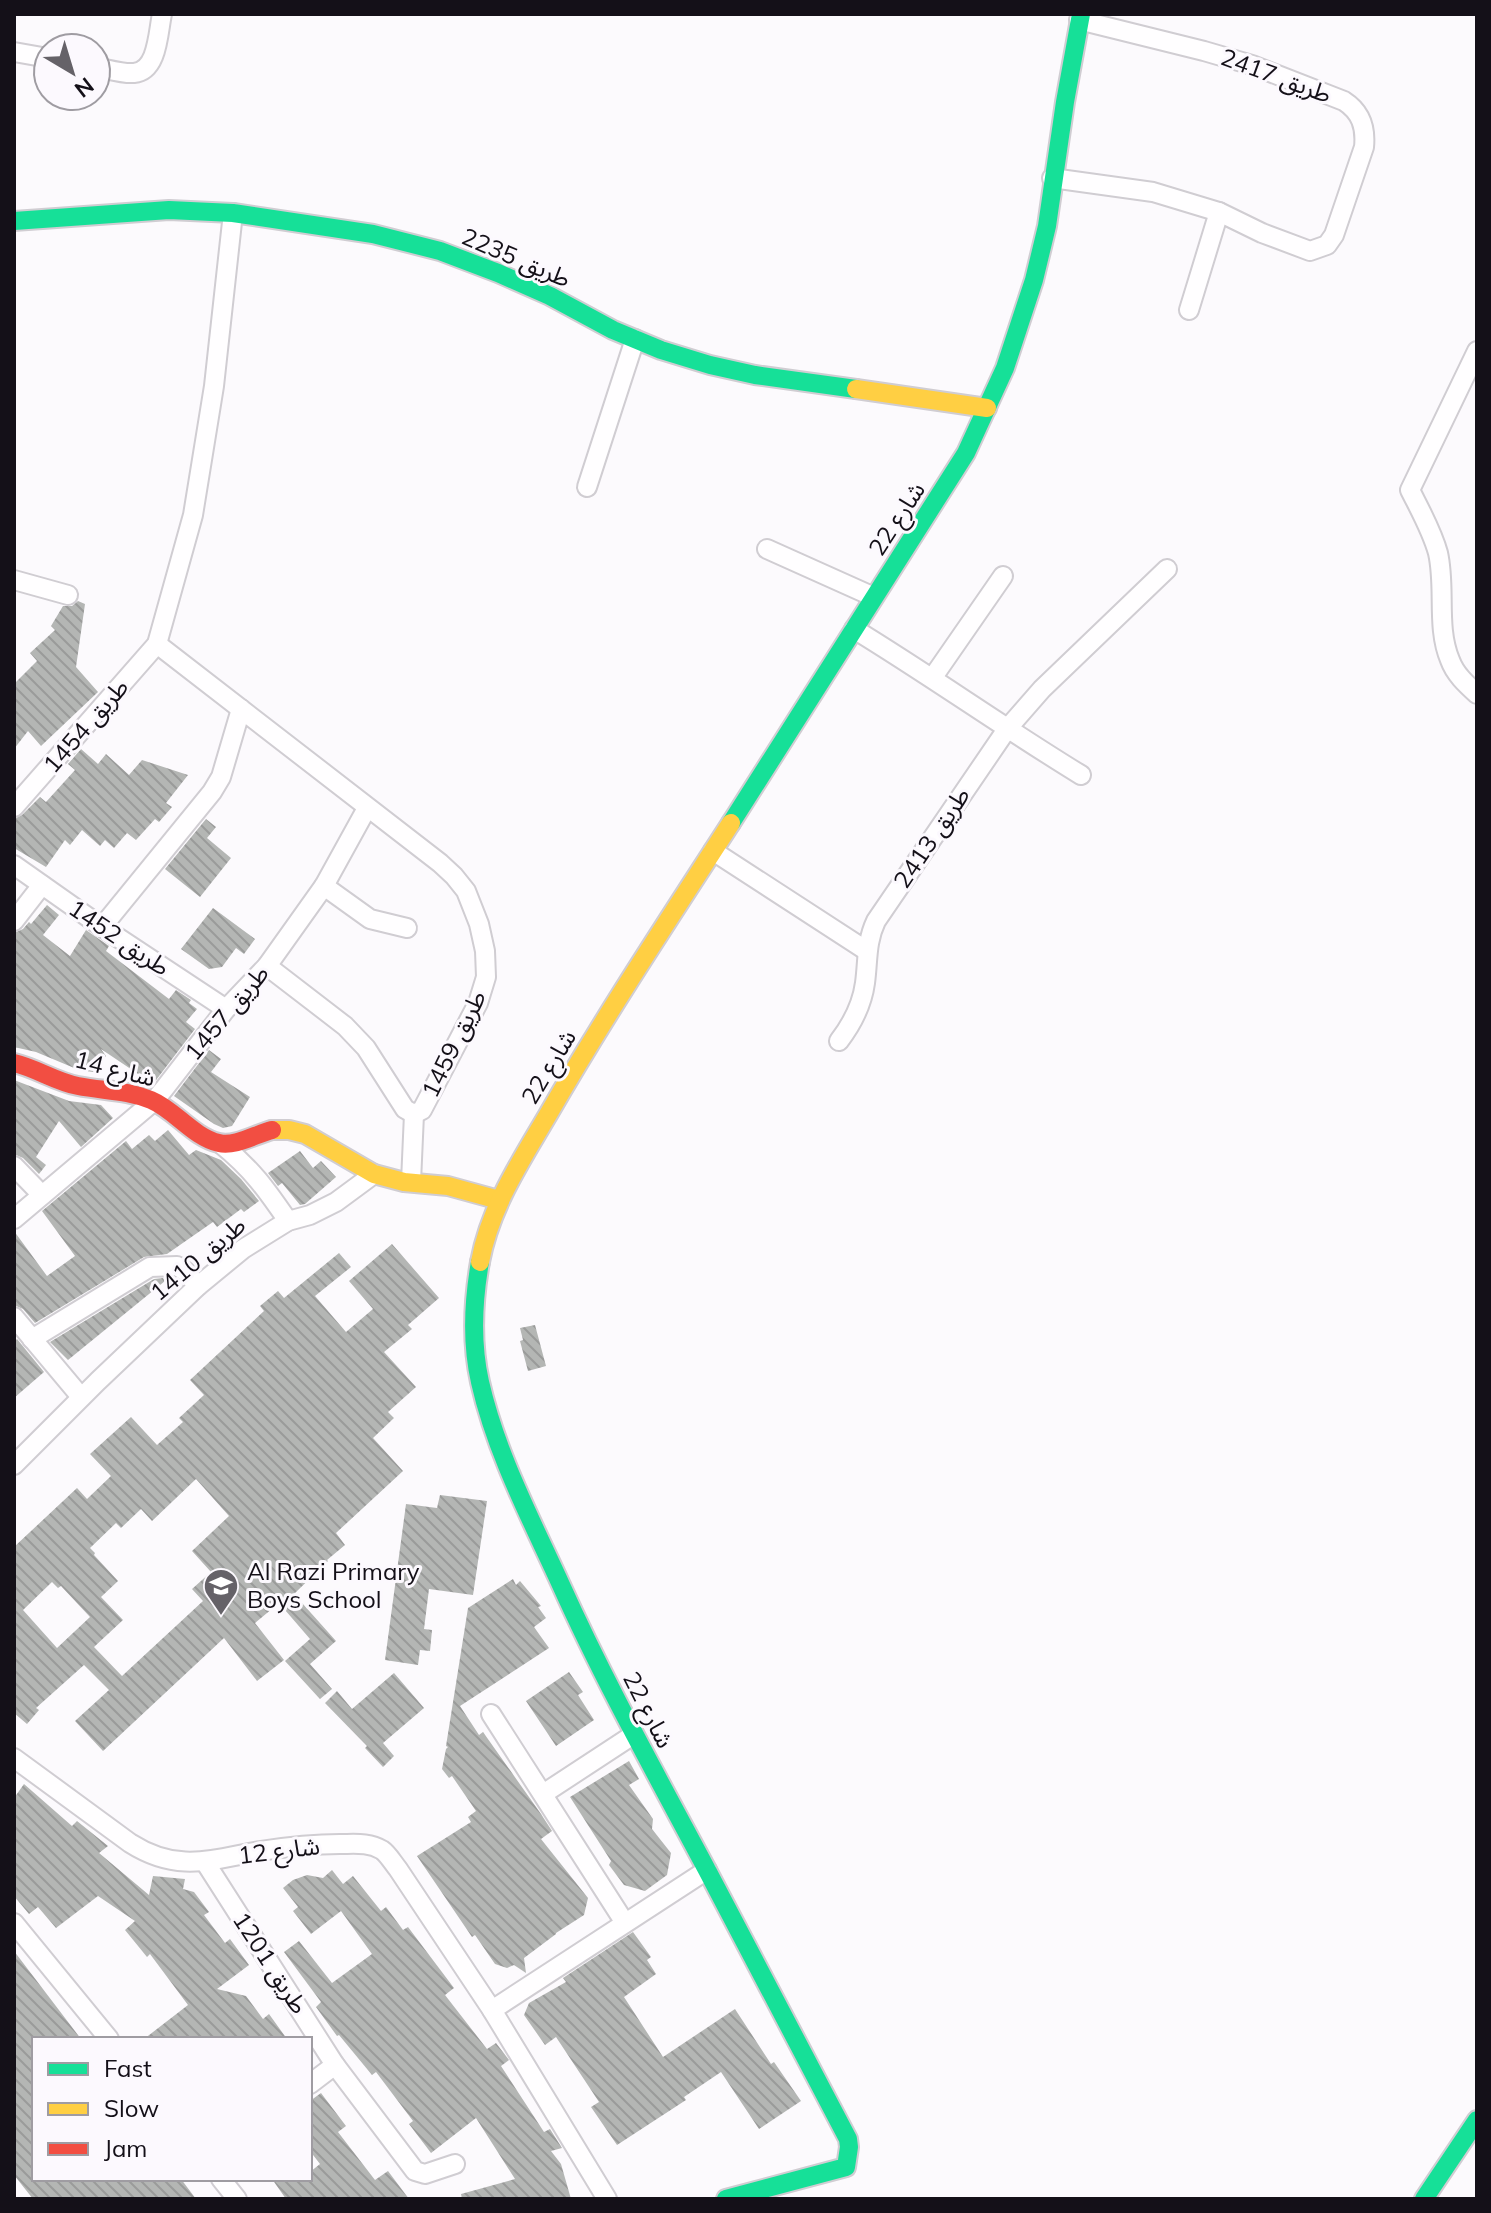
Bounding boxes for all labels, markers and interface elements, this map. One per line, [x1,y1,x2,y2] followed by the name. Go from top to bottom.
[32,32,112,112] north arrow
[1217,41,1336,110] street label: طريق 2417
[69,72,99,104] text: N
[457,221,575,294] street label: طريق 2235
[861,476,934,563] street label: شارع 22
[36,672,135,779] street label: طريق 1454
[886,781,977,894] street label: طريق 2413
[63,892,176,983] street label: طريق 1452
[178,958,276,1067] street label: طريق 1457
[414,985,493,1102] street label: طريق 1459
[514,1024,585,1111] street label: شارع 22
[71,1044,159,1095] street label: شارع 14
[143,1210,252,1308] street label: طريق 1410
[247,1556,420,1614] place label: Al Razi Primary Boys School
[202,1567,240,1617] school or university icon: Al Razi Primary Boys School
[614,1666,681,1754] street label: شارع 22
[236,1830,322,1873] street label: شارع 12
[226,1906,315,2020] street label: طريق 1201
[32,2037,312,2181] legend
[104,2053,152,2083] text: Fast
[104,2093,159,2123] text: Slow
[104,2133,147,2163] text: Jam

